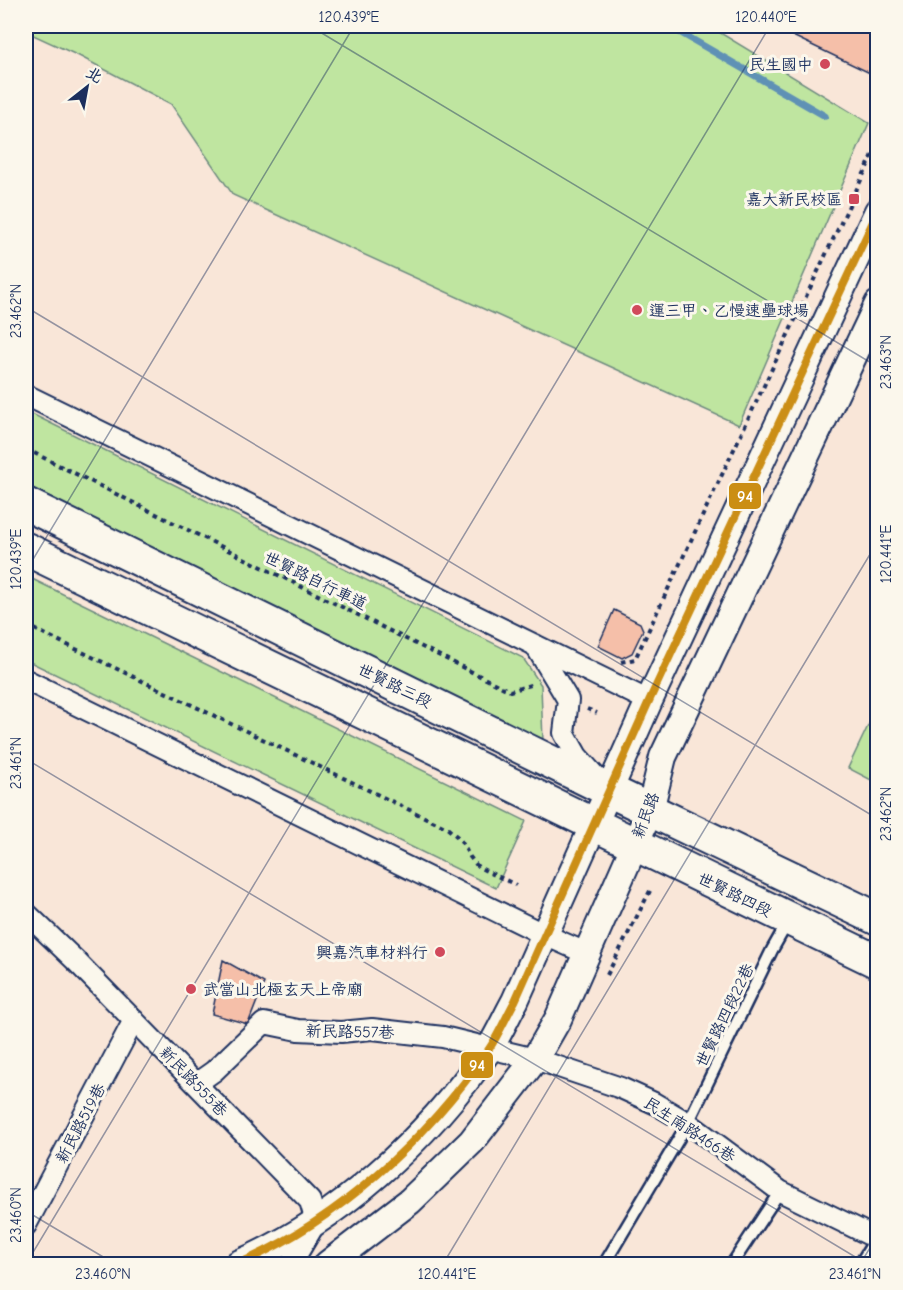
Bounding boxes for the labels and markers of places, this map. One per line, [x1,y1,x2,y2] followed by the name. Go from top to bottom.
[749,56,813,74] place label: 民生國中
[818,57,832,71] marker: 民生國中
[746,191,842,209] place label: 嘉大新民校區
[847,192,861,206] marker: 嘉大新民校區
[649,302,809,320] place label: 運三甲、乙慢速壘球場
[630,303,644,317] marker: 運三甲、乙慢速壘球場
[316,944,428,962] place label: 興嘉汽車材料行
[433,945,447,959] marker: 興嘉汽車材料行
[203,981,363,999] place label: 武當山北極玄天上帝廟
[184,982,198,996] marker: 武當山北極玄天上帝廟

